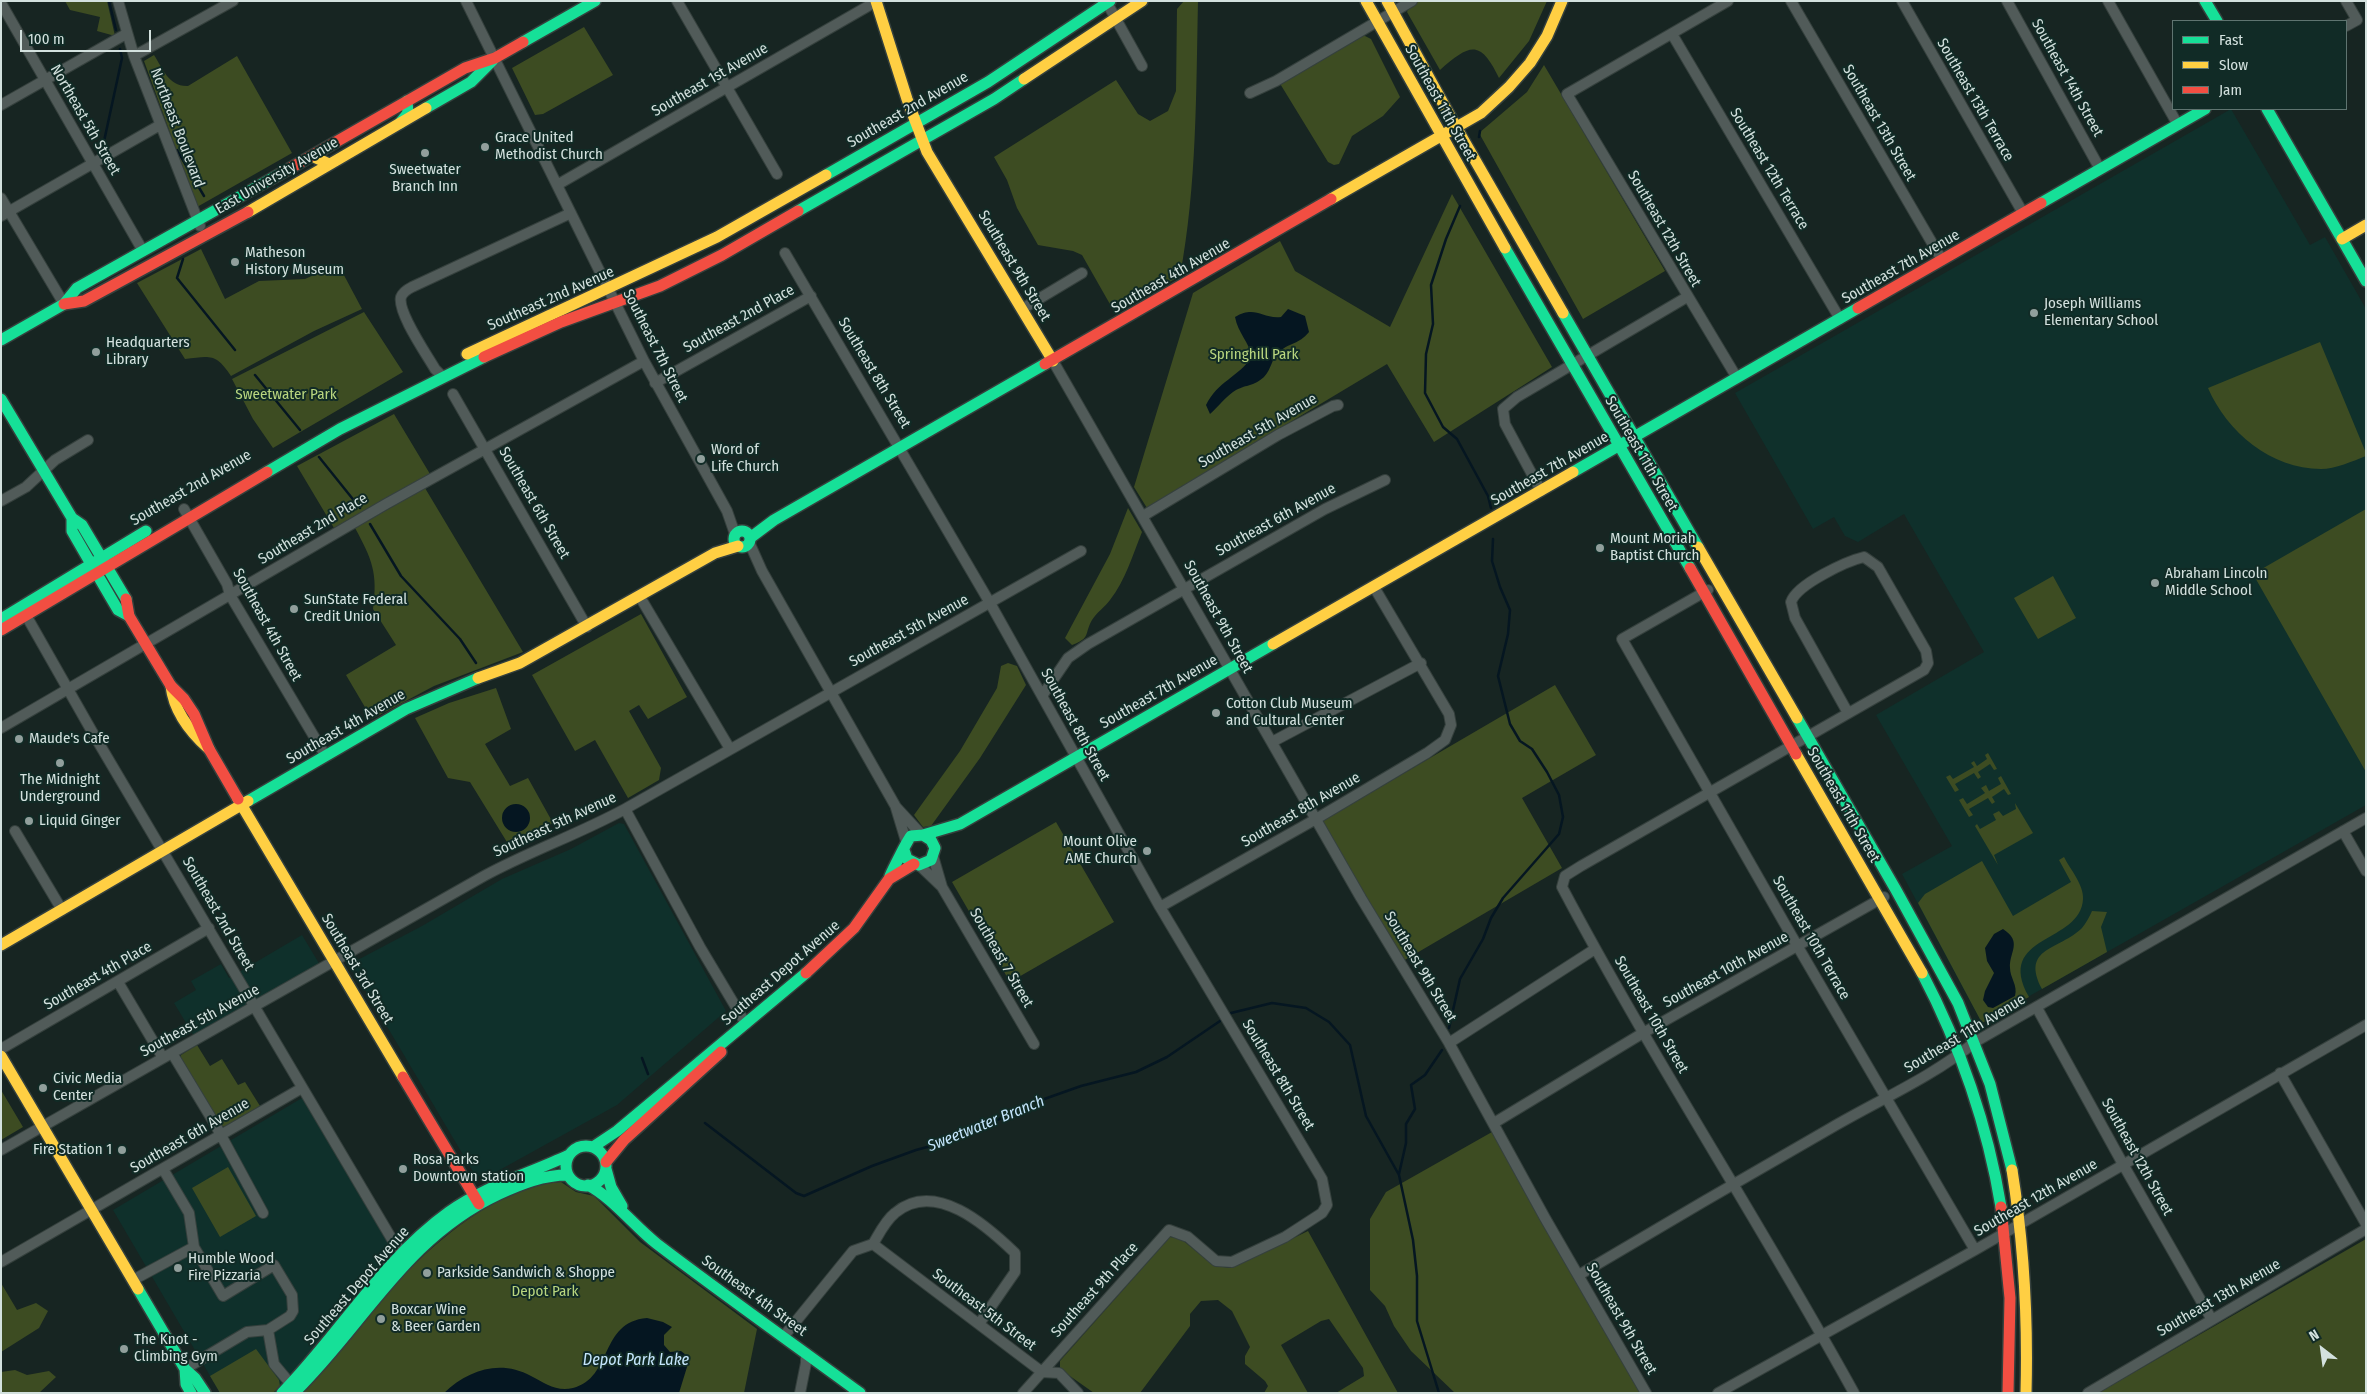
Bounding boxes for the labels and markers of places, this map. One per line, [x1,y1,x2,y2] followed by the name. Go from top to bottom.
[495,129,603,164] place label: Grace United Methodist Church
[479,141,491,153] marker: Grace United Methodist Church
[419,147,431,159] marker: Sweetwater Branch Inn
[389,161,461,196] place label: Sweetwater Branch Inn
[245,244,344,279] place label: Matheson History Museum
[229,256,241,268] marker: Matheson History Museum
[2044,295,2158,330] place label: Joseph Williams Elementary School
[2028,307,2040,319] marker: Joseph Williams Elementary School
[106,334,190,369] place label: Headquarters Library
[90,346,102,358] marker: Headquarters Library
[711,441,779,476] place label: Word of Life Church
[695,453,707,465] marker: Word of Life Church
[1610,530,1699,565] place label: Mount Moriah Baptist Church
[1594,542,1606,554] marker: Mount Moriah Baptist Church
[2165,565,2268,600] place label: Abraham Lincoln Middle School
[2149,577,2161,589] marker: Abraham Lincoln Middle School
[304,591,407,626] place label: SunState Federal Credit Union
[288,603,300,615] marker: SunState Federal Credit Union
[1226,695,1353,730] place label: Cotton Club Museum and Cultural Center
[1210,707,1222,719] marker: Cotton Club Museum and Cultural Center
[29,730,110,748] place label: Maude's Cafe
[13,733,25,745] marker: Maude's Cafe
[54,757,66,769] marker: The Midnight Underground
[20,771,100,806] place label: The Midnight Underground
[39,812,120,830] place label: Liquid Ginger
[23,815,35,827] marker: Liquid Ginger
[1063,833,1137,868] place label: Mount Olive AME Church
[1141,845,1153,857] marker: Mount Olive AME Church
[53,1070,122,1105] place label: Civic Media Center
[37,1082,49,1094] marker: Civic Media Center
[33,1141,112,1159] place label: Fire Station 1
[116,1144,128,1156] marker: Fire Station 1
[413,1151,524,1186] place label: Rosa Parks Downtown station
[397,1163,409,1175] marker: Rosa Parks Downtown station
[188,1250,274,1285] place label: Humble Wood Fire Pizzaria
[172,1262,184,1274] marker: Humble Wood Fire Pizzaria
[437,1264,615,1282] place label: Parkside Sandwich & Shoppe
[421,1267,433,1279] marker: Parkside Sandwich & Shoppe
[391,1301,480,1336] place label: Boxcar Wine & Beer Garden
[375,1313,387,1325] marker: Boxcar Wine & Beer Garden
[134,1331,218,1366] place label: The Knot - Climbing Gym
[118,1343,130,1355] marker: The Knot - Climbing Gym

